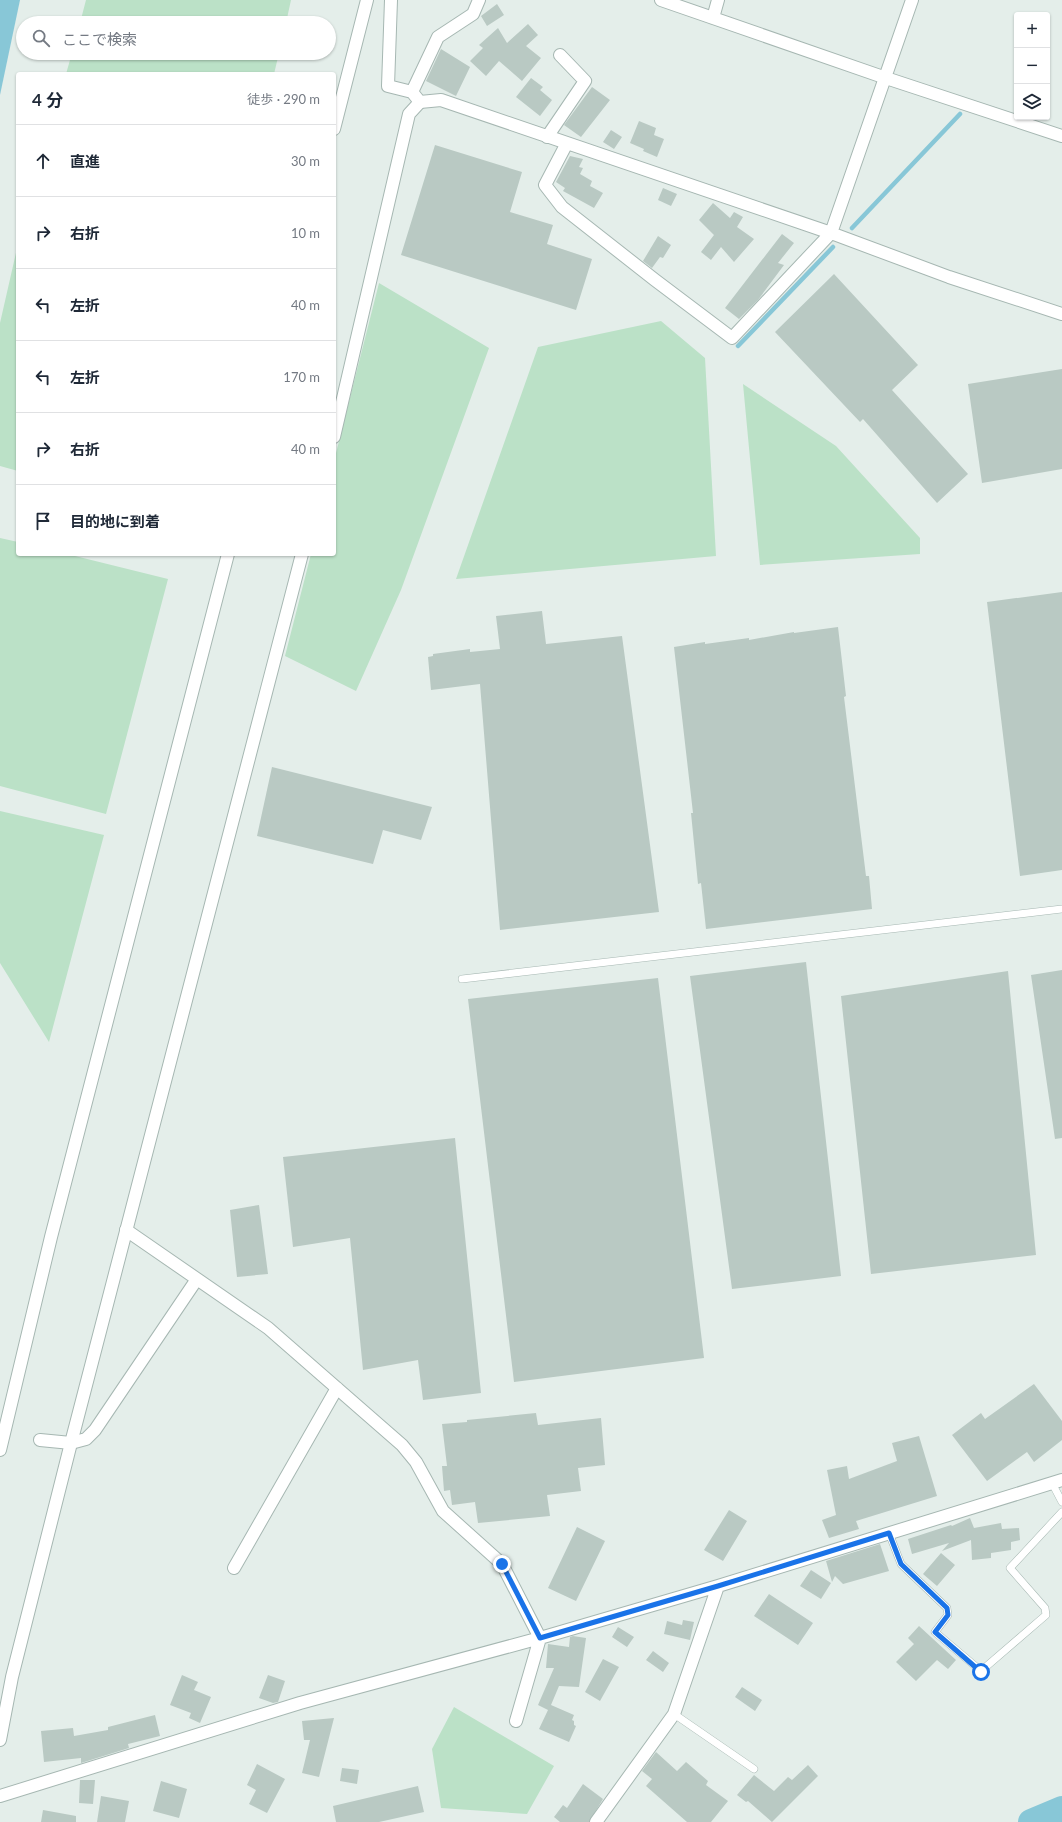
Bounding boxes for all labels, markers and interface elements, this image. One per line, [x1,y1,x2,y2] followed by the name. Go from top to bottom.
[1014,12,1050,120] map controls
[1014,12,1050,48] button: +
[16,16,336,60] search box
[30,27,52,49] icon: search
[62,30,137,48] text: ここで検索
[1014,48,1050,84] button: −
[1014,84,1050,120] button: layers
[32,89,63,110] text: 4 分
[247,91,320,107] text: 徒歩 · 290 m
[32,150,54,172] icon: ahead
[70,152,100,170] text: 直進
[291,153,320,169] text: 30 m
[32,222,54,244] icon: right
[70,224,100,242] text: 右折
[291,225,320,241] text: 10 m
[32,294,54,316] icon: left
[70,296,100,314] text: 左折
[291,297,320,313] text: 40 m
[32,366,54,388] icon: left
[70,368,100,386] text: 左折
[283,369,320,385] text: 170 m
[32,438,54,460] icon: right
[70,440,100,458] text: 右折
[291,441,320,457] text: 40 m
[32,510,54,532] icon: arrive
[70,512,160,530] text: 目的地に到着
[493,1555,511,1573] route end
[972,1663,990,1681] route start

